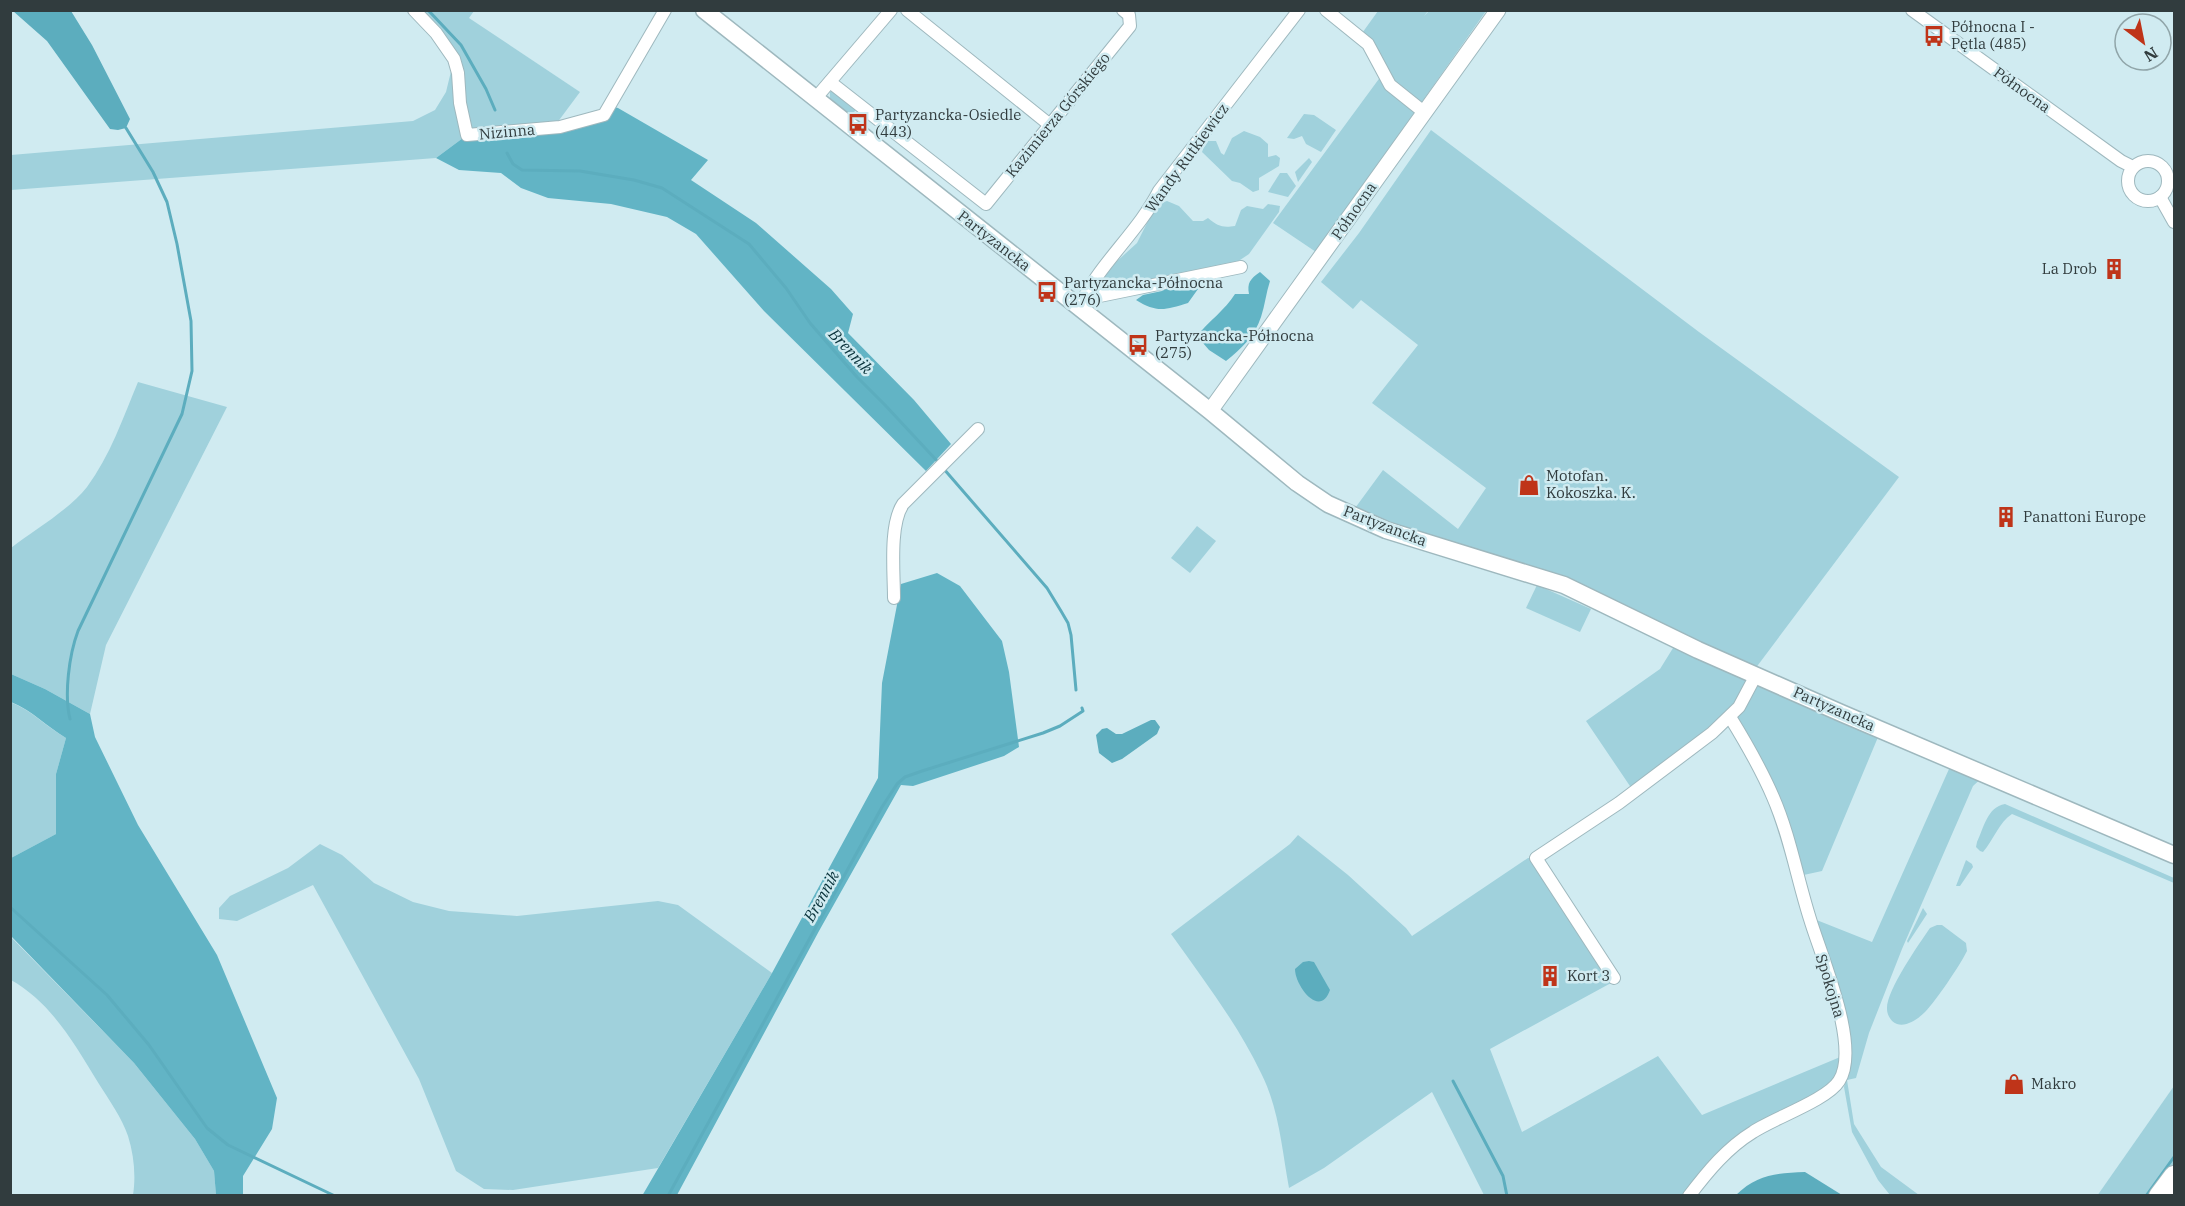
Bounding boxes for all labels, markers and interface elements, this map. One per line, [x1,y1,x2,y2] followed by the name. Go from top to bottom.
[2113,12,2173,72] north arrow
[1951,17,2035,53] place label: Północna I - Pętla (485)
[1922,24,1946,48] bus stop icon: Północna I - Pętla (485)
[2140,43,2162,67] text: N
[1001,48,1114,181] street label: Kazimierza Górskiego
[1990,63,2055,117] street label: Północna
[1141,100,1232,216] street label: Wandy Rutkiewicz
[875,105,1021,141] place label: Partyzancka-Osiedle (443)
[846,112,870,136] bus stop icon: Partyzancka-Osiedle (443)
[478,120,536,143] street label: Nizinna
[1327,178,1380,243] street label: Północna
[954,206,1035,275] street label: Partyzancka
[2102,257,2126,281] building icon: La Drob
[2042,259,2097,278] place label: La Drob
[1064,273,1223,309] place label: Partyzancka-Północna (276)
[1035,280,1059,304] bus stop icon: Partyzancka-Północna (276)
[824,323,878,378] water label: Brennik
[1155,326,1314,362] place label: Partyzancka-Północna (275)
[1126,333,1150,357] bus stop icon: Partyzancka-Północna (275)
[1546,466,1636,502] place label: Motofan. Kokoszka. K.
[1517,473,1541,497] shop icon: Motofan. Kokoszka. K.
[1341,501,1429,550] street label: Partyzancka
[1994,505,2018,529] building icon: Panattoni Europe
[2023,507,2146,526] place label: Panattoni Europe
[1790,682,1878,735] street label: Partyzancka
[798,867,843,926] water label: Brennik
[1812,952,1849,1020] street label: Spokojna
[1538,964,1562,988] building icon: Kort 3
[1567,966,1610,985] place label: Kort 3
[2002,1072,2026,1096] shop icon: Makro
[2031,1074,2076,1093] place label: Makro

